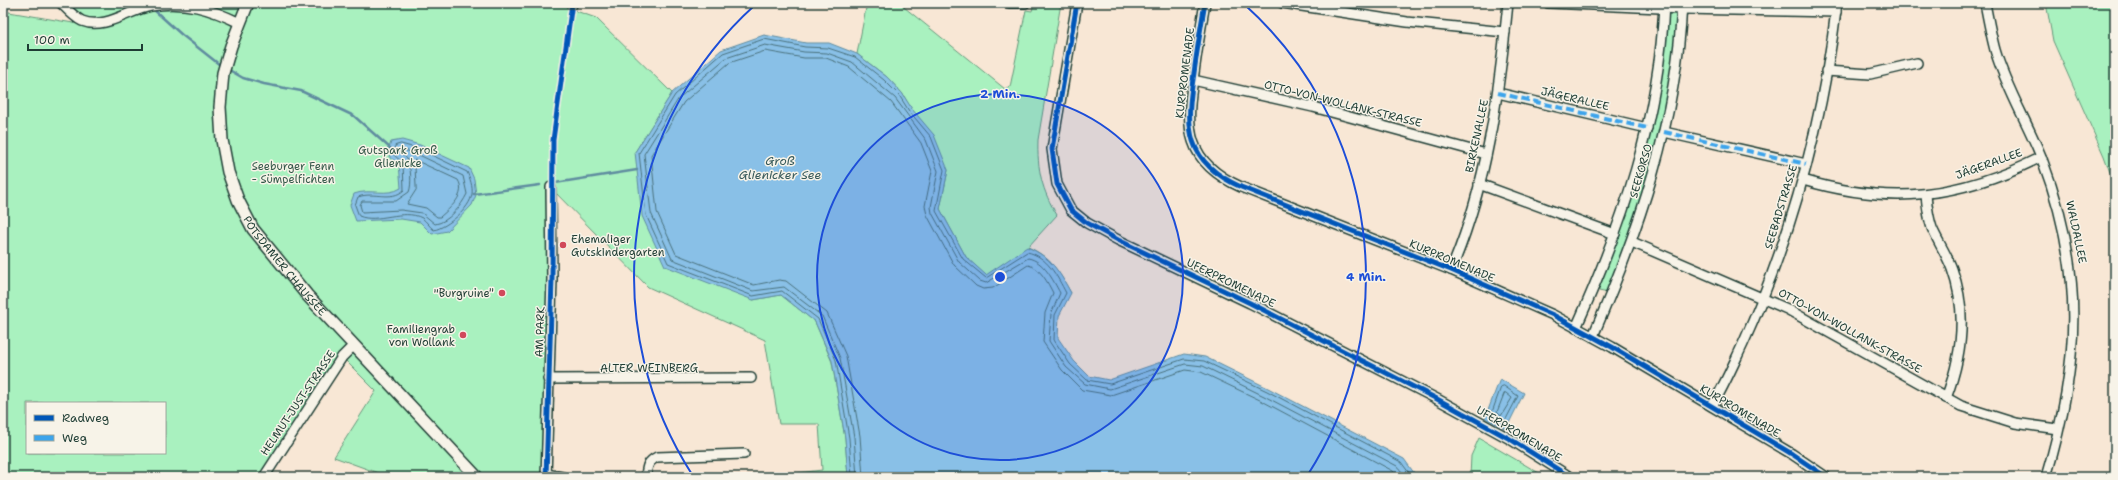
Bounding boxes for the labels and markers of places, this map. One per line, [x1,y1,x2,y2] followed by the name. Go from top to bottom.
[571,232,665,260] place label: Ehemaliger Gutskindergarten
[558,240,568,250] marker: Ehemaliger Gutskindergarten
[993,270,1007,284] centre of rings
[434,286,494,301] place label: "Burgruine"
[497,288,507,298] marker: "Burgruine"
[387,322,455,350] place label: Familiengrab von Wollank
[458,330,468,340] marker: Familiengrab von Wollank

